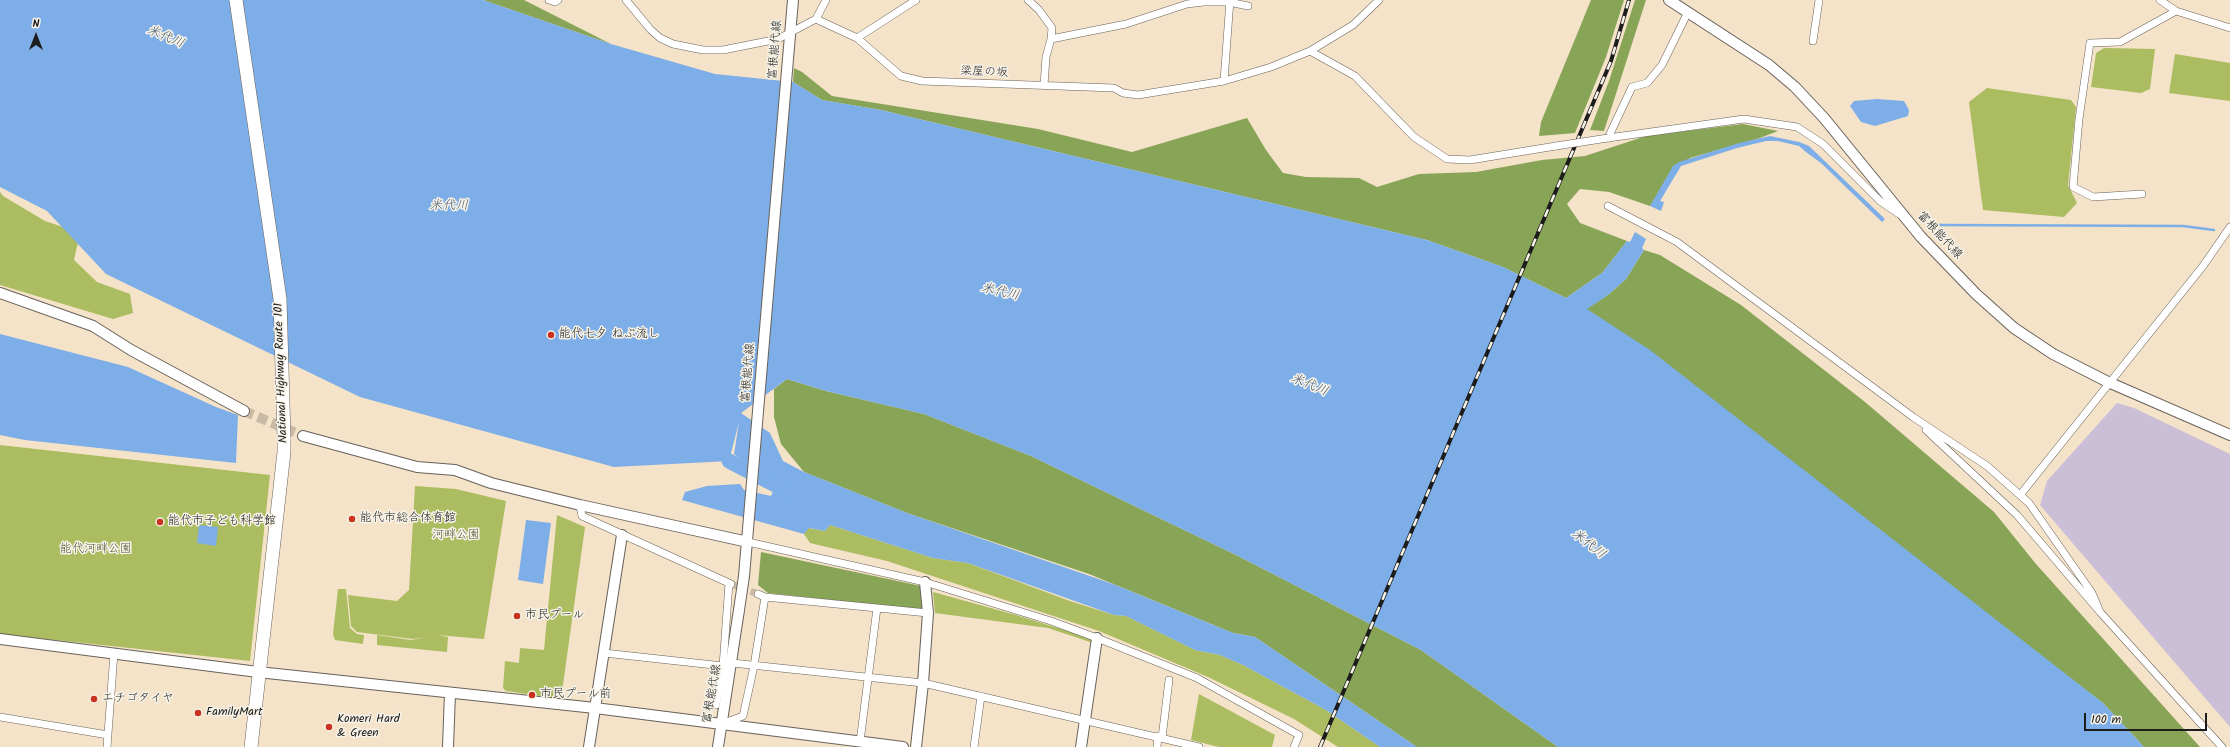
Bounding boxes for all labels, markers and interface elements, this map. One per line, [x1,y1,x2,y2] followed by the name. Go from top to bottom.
[33,15,39,33] text: N
[16,16,56,56] north arrow
[766,19,786,81] street label: 富根能代線
[144,23,186,53] water label: 米代川
[960,65,1008,81] street label: 梁屋の坂
[430,199,468,215] water label: 米代川
[1913,209,1965,263] street label: 富根能代線
[979,281,1021,305] water label: 米代川
[272,303,292,443] street label: National Highway Route 101
[559,328,660,342] place label: 能代七夕 ねぶ流し
[546,330,556,340] marker: 能代七夕 ねぶ流し
[739,342,759,404] street label: 富根能代線
[1288,371,1330,401] water label: 米代川
[360,512,456,526] place label: 能代市総合体育館
[347,514,357,524] marker: 能代市総合体育館
[168,515,276,529] place label: 能代市子ども科学館
[155,517,165,527] marker: 能代市子ども科学館
[1568,527,1608,563] water label: 米代川
[432,529,480,543] park label: 河畔公園
[60,543,132,557] park label: 能代河畔公園
[525,609,584,623] place label: 市民プール
[512,611,522,621] marker: 市民プール
[701,663,725,725] street label: 富根能代線
[540,688,611,702] place label: 市民プール前
[527,690,537,700] marker: 市民プール前
[102,692,174,706] place label: エチゴタイヤ
[89,694,99,704] marker: エチゴタイヤ
[2086,705,2209,731] scale bar
[206,706,263,720] place label: FamilyMart
[193,708,203,718] marker: FamilyMart
[2091,710,2121,729] text: 100 m
[337,713,400,741] place label: Komeri Hard & Green
[324,722,334,732] marker: Komeri Hard & Green

